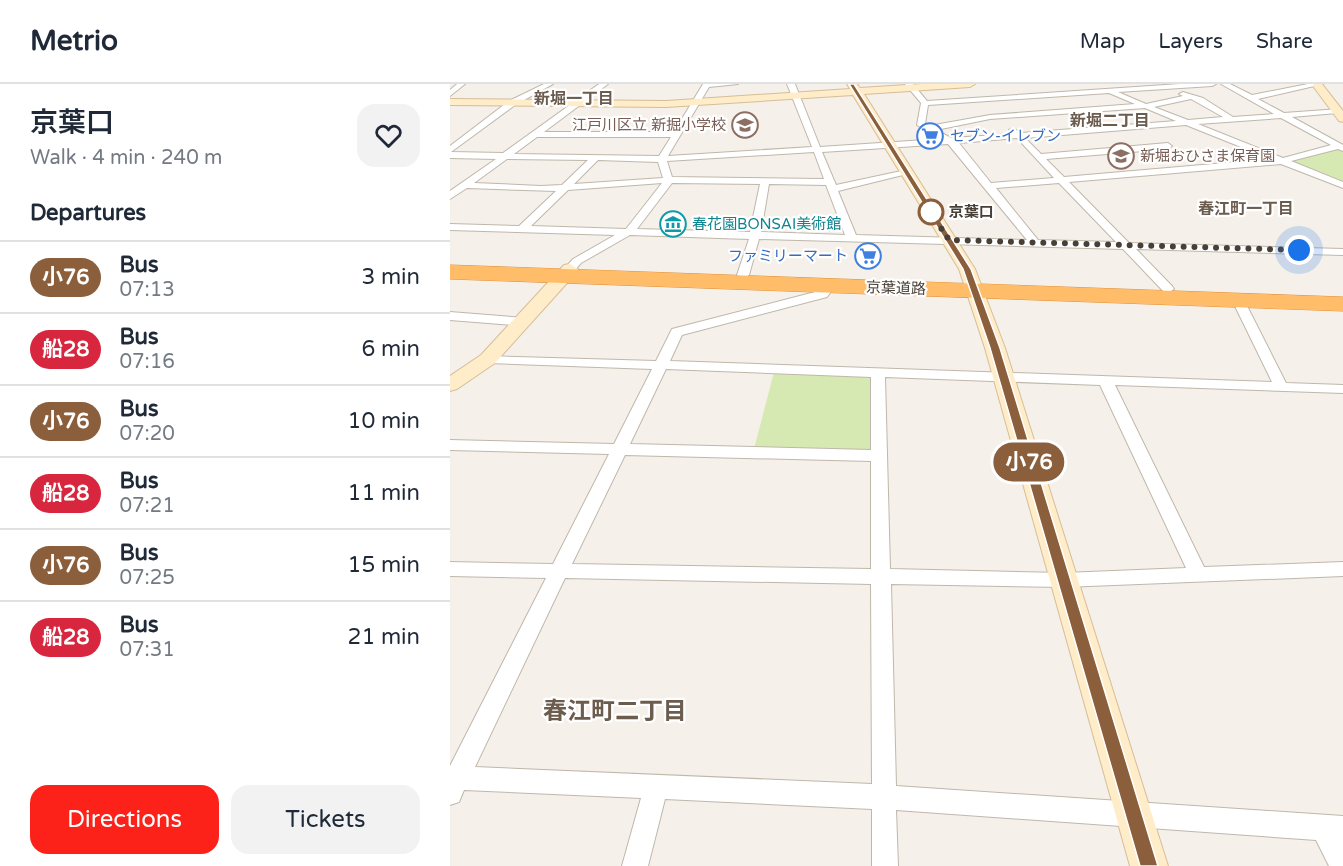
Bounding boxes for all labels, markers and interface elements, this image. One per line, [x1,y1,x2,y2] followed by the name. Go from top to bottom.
[30,24,118,58] text: Metrio
[1080,29,1125,54] text: Map
[1158,29,1223,54] text: Layers
[1256,29,1313,54] text: Share
[534,89,614,109] district label: 新堀一丁目
[357,104,420,167] button: heart
[30,106,114,140] text: 京葉口
[730,110,760,140] school or university icon: 江戸川区立 新掘小学校
[1070,111,1150,131] district label: 新堀二丁目
[572,116,726,134] place label: 江戸川区立 新掘小学校
[915,121,945,151] supermarket icon: セブン-イレブン
[950,127,1061,145] place label: セブン-イレブン
[1106,141,1136,171] school or university icon: 新堀おひさま保育園
[30,146,222,170] text: Walk · 4 min · 240 m
[1140,147,1275,165] place label: 新堀おひさま保育園
[918,199,944,225] marker: 京葉口
[1198,199,1294,219] district label: 春江町一丁目
[30,200,146,226] text: Departures
[949,203,994,221] place label: 京葉口
[658,209,688,239] museum icon: 春花園BONSAI美術館
[692,215,841,233] place label: 春花園BONSAI美術館
[1284,235,1314,265] your location
[853,241,883,271] supermarket icon: ファミリーマート
[728,247,848,265] place label: ファミリーマート
[119,252,158,278] text: Bus
[361,264,420,290] text: 3 min
[42,265,89,290] text: 小76
[119,278,175,302] text: 07:13
[866,278,926,298] street label: 京葉道路
[119,324,158,350] text: Bus
[361,336,420,362] text: 6 min
[42,337,89,362] text: 船28
[119,350,175,374] text: 07:16
[119,396,158,422] text: Bus
[348,408,420,434] text: 10 min
[42,409,89,434] text: 小76
[119,422,175,446] text: 07:20
[994,442,1064,482] line badge: 小76
[1005,450,1053,475] text: 小76
[119,468,158,494] text: Bus
[348,480,420,506] text: 11 min
[42,481,89,506] text: 船28
[119,494,175,518] text: 07:21
[119,540,158,566] text: Bus
[348,552,420,578] text: 15 min
[42,553,89,578] text: 小76
[119,566,175,590] text: 07:25
[119,612,158,638] text: Bus
[348,624,420,650] text: 21 min
[42,625,89,650] text: 船28
[119,638,175,662] text: 07:31
[543,697,687,726] district label: 春江町二丁目
[30,785,219,854] button: Directions
[231,785,420,854] button: Tickets

